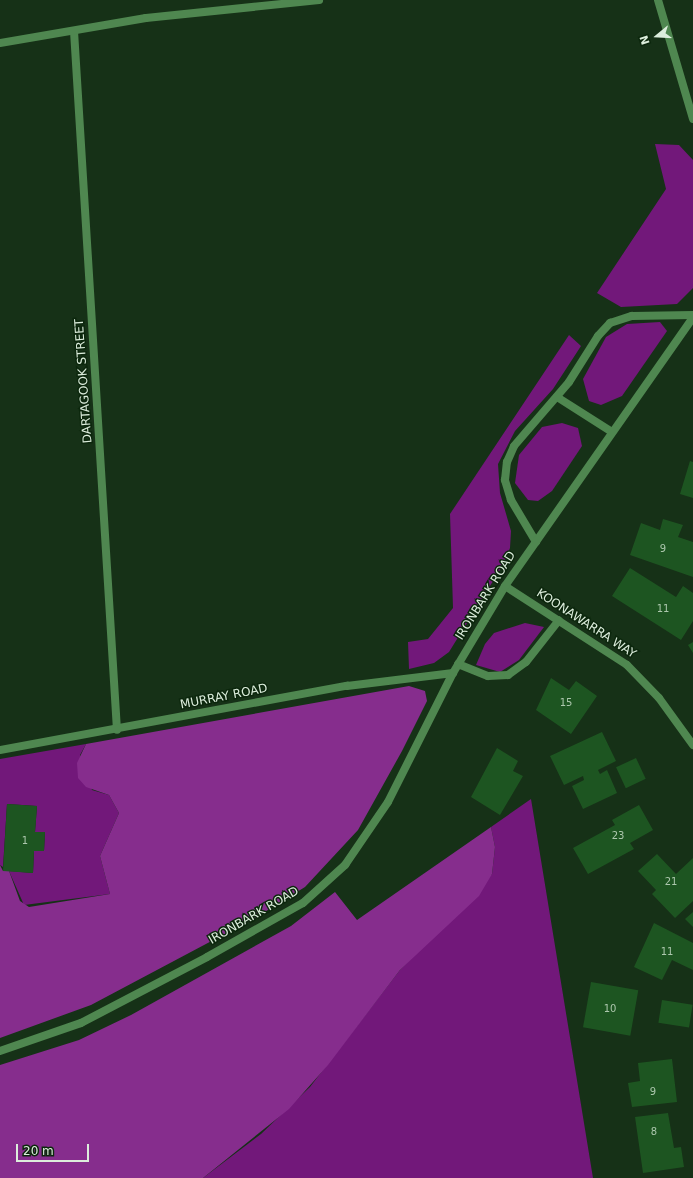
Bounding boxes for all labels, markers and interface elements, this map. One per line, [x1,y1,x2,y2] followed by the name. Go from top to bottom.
[637,16,677,56] north arrow
[638,33,653,46] text: N
[72,318,96,444] street label: DARTAGOOK STREET
[660,543,666,555] house number: 9
[453,549,519,643] street label: IRONBARK ROAD
[533,586,639,662] street label: KOONAWARRA WAY
[657,603,669,615] house number: 11
[179,681,269,713] street label: MURRAY ROAD
[560,697,572,709] house number: 15
[612,830,624,842] house number: 23
[22,835,28,847] house number: 1
[665,876,677,888] house number: 21
[206,884,302,948] street label: IRONBARK ROAD
[661,946,673,958] house number: 11
[604,1003,616,1015] house number: 10
[650,1086,656,1098] house number: 9
[651,1126,657,1138] house number: 8
[18,1136,91,1162] scale bar
[23,1144,54,1158] text: 20 m

